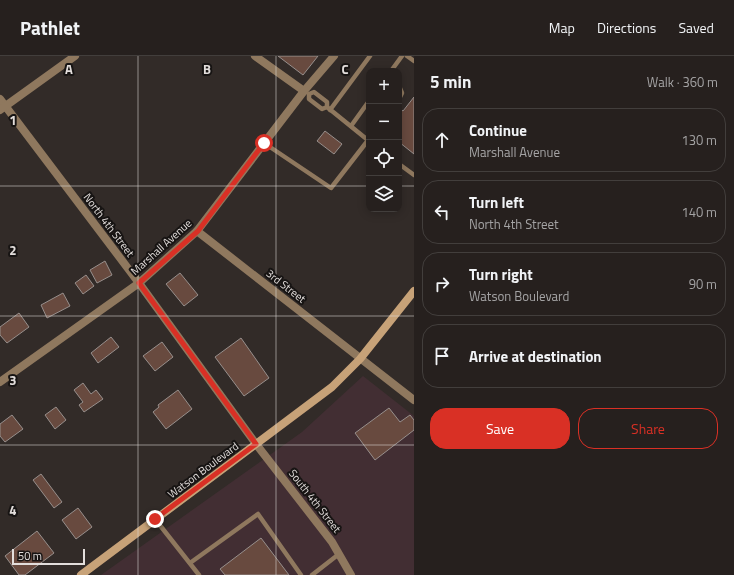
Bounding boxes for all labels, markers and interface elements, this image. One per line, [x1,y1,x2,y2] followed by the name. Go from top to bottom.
[20,13,80,42] text: Pathlet
[549,17,575,38] text: Map
[597,17,656,38] text: Directions
[678,17,714,38] text: Saved
[65,59,73,79] text: A
[203,59,211,79] text: B
[341,59,349,79] text: C
[366,68,402,212] map controls
[366,68,402,104] button: +
[430,69,471,95] text: 5 min
[647,72,718,92] text: Walk · 360 m
[366,104,402,140] button: −
[9,110,17,130] text: 1
[469,119,527,142] text: Continue
[431,129,453,151] icon: ahead
[681,130,717,150] text: 130 m
[255,134,273,152] route start
[366,140,402,176] button: locate
[469,142,560,162] text: Marshall Avenue
[366,176,402,212] button: layers
[80,190,138,260] street label: North 4th Street
[469,191,524,214] text: Turn left
[431,201,453,223] icon: left
[681,202,717,222] text: 140 m
[469,214,559,234] text: North 4th Street
[127,215,195,279] street label: Marshall Avenue
[9,240,17,260] text: 2
[469,263,533,286] text: Turn right
[263,265,309,307] street label: 3rd Street
[431,273,453,295] icon: right
[689,274,717,294] text: 90 m
[469,286,569,306] text: Watson Boulevard
[431,345,453,367] icon: arrive
[469,345,602,368] text: Arrive at destination
[9,370,17,390] text: 3
[430,408,570,449] button: Save
[578,408,718,449] button: Share
[164,438,242,502] street label: Watson Boulevard
[285,466,345,536] street label: South 4th Street
[9,500,17,520] text: 4
[146,510,164,528] route end
[12,547,85,566] scale bar
[18,548,42,564] text: 50 m

